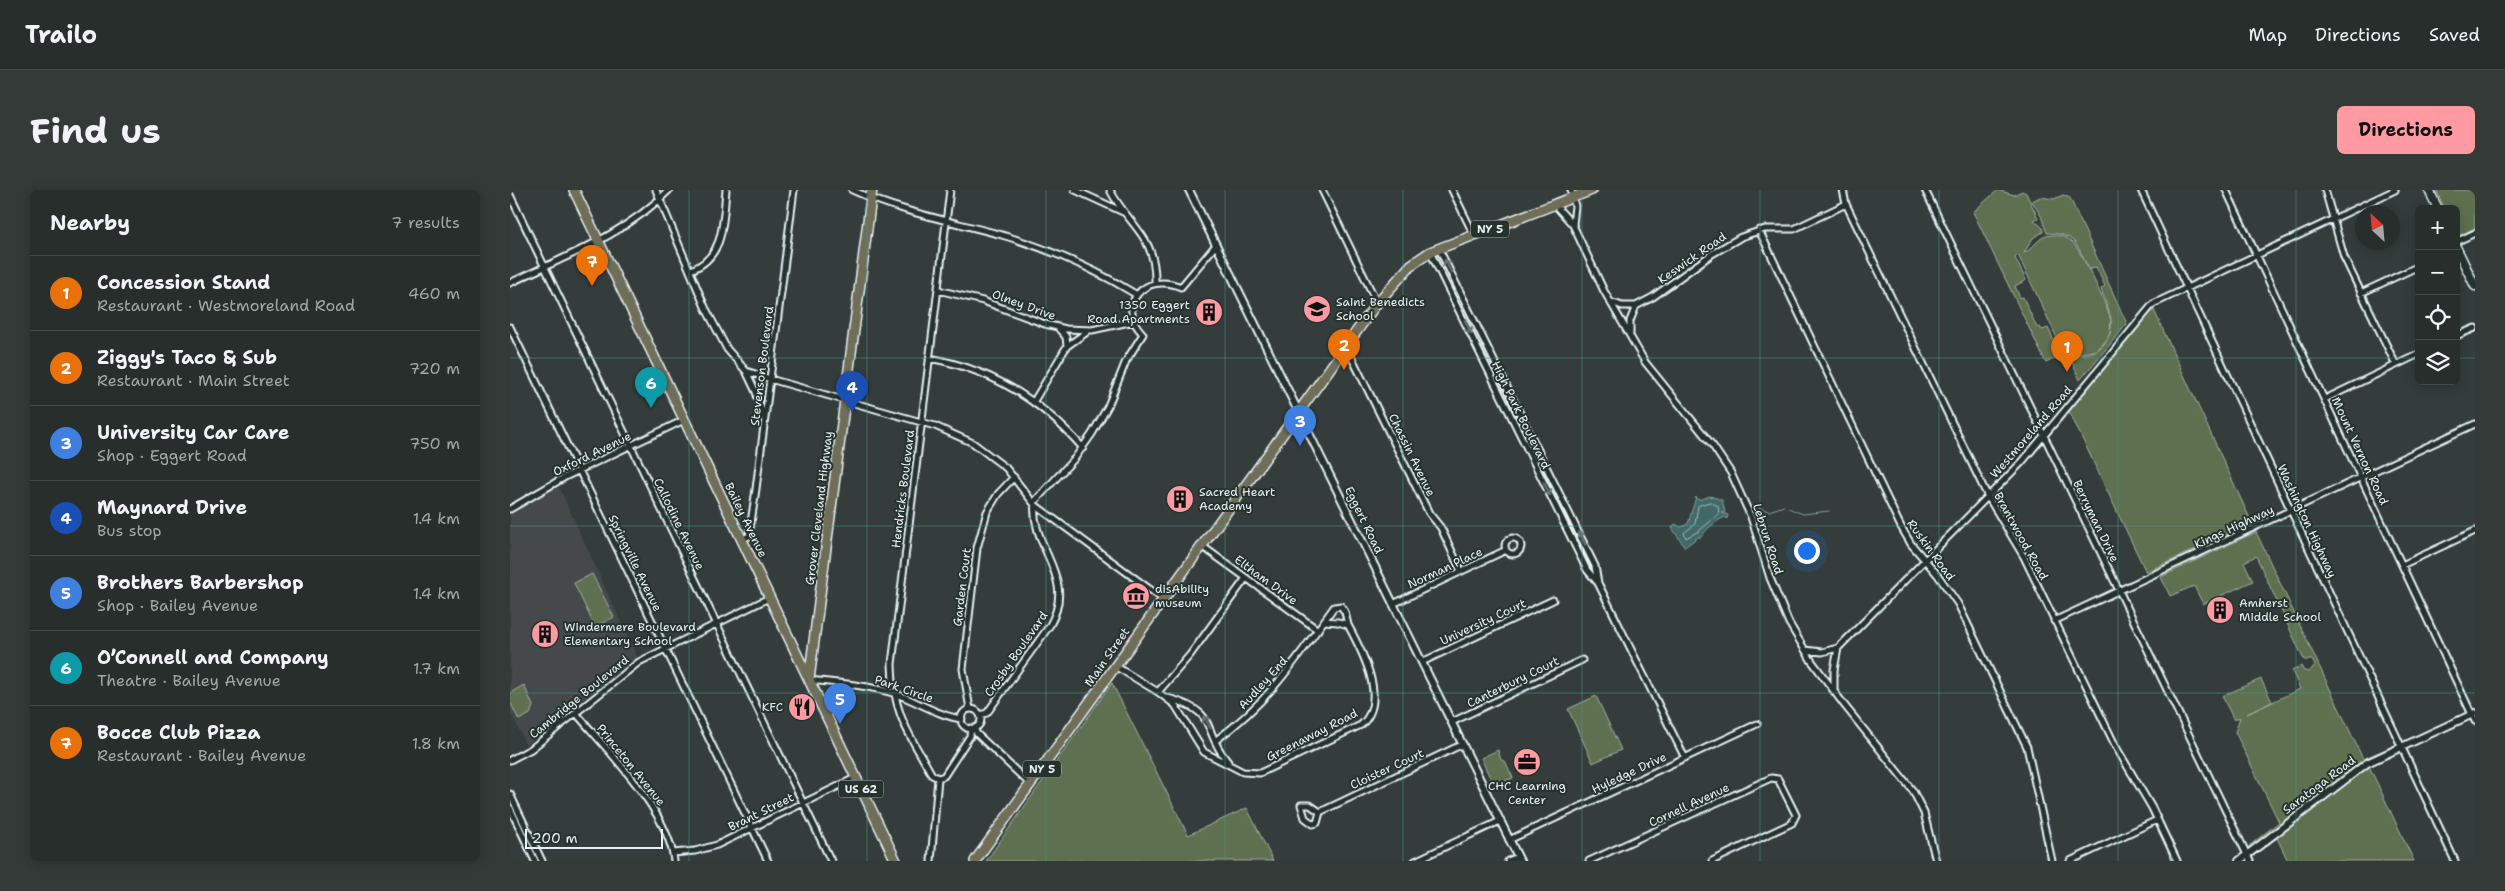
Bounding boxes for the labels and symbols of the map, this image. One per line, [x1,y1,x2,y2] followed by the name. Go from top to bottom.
[2355,205,2400,250] north arrow
[1471,220,1509,238] road number: NY 5
[1655,228,1730,288] street label: Keswick Road
[576,245,608,286] pin: 7
[1443,259,1453,274] one-way arrow
[990,286,1058,324] street label: Olney Drive
[1302,294,1332,324] school or university icon: Saint Benedicts School
[1336,294,1425,324] place label: Saint Benedicts School
[1087,297,1190,327] place label: 1350 Eggert Road Apartments
[1194,297,1224,327] building icon: 1350 Eggert Road Apartments
[747,305,777,427] street label: Stevenson Boulevard
[1463,319,1473,334] one-way arrow
[1328,329,1360,370] pin: 2
[2051,331,2083,372] pin: 1
[1488,358,1554,472] street label: High Park Boulevard
[635,367,667,408] pin: 6
[836,371,868,412] pin: 4
[1986,382,2076,482] street label: Westmoreland Road
[2328,394,2392,508] street label: Mount Vernon Road
[1284,405,1316,446] pin: 3
[1385,411,1439,499] street label: Chassin Avenue
[550,428,634,480] street label: Oxford Avenue
[888,429,918,549] street label: Hendricks Boulevard
[802,430,836,586] street label: Grover Cleveland Highway
[2274,462,2340,581] street label: Washington Highway
[650,475,708,573] street label: Callodine Avenue
[2069,477,2123,565] street label: Berryman Drive
[721,480,771,560] street label: Bailey Avenue
[1543,481,1552,496] one-way arrow
[1165,484,1195,514] building icon: Sacred Heart Academy
[1199,484,1275,514] place label: Sacred Heart Academy
[1341,484,1387,557] street label: Eggert Road
[1990,489,2052,583] street label: Brantwood Road
[1749,501,1787,577] street label: Lebrun Road
[2192,502,2277,552] street label: Kings Highway
[605,512,665,614] street label: Springville Avenue
[1903,516,1959,584] street label: Ruskin Road
[1576,531,1586,546] one-way arrow
[1794,538,1820,564] your location
[1405,544,1485,592] street label: Norman Place
[949,547,975,627] street label: Garden Court
[1231,552,1301,608] street label: Eltham Drive
[1121,581,1151,611] museum icon: disAbility museum
[1155,581,1209,611] place label: disAbility museum
[1437,595,1529,649] street label: University Court
[2205,595,2235,625] building icon: Amherst Middle School
[2239,595,2321,625] place label: Amherst Middle School
[981,608,1052,700] street label: Crosby Boulevard
[530,619,560,649] building icon: Windermere Boulevard Elementary School
[564,619,696,649] place label: Windermere Boulevard Elementary School
[1081,624,1133,690] street label: Main Street
[526,652,632,742] street label: Cambridge Boulevard
[1235,653,1291,713] street label: Audley End
[1464,653,1562,711] street label: Canterbury Court
[872,671,936,707] street label: Park Circle
[824,683,856,724] pin: 5
[787,692,817,722] restaurant icon: KFC
[762,699,783,715] place label: KFC
[1264,705,1361,765] street label: Greenaway Road
[1202,715,1211,730] one-way arrow
[593,721,669,809] street label: Princeton Avenue
[1347,745,1427,793] street label: Cloister Court
[1512,747,1542,777] office icon: CHC Learning Center
[1589,749,1669,797] street label: Hyledge Drive
[2279,752,2359,818] street label: Saratoga Road
[1023,760,1061,778] road number: NY 5
[1488,778,1566,808] place label: CHC Learning Center
[1646,779,1732,831] street label: Cornell Avenue
[838,780,884,798] road number: US 62
[725,789,797,835] street label: Brant Street
[525,826,662,849] scale bar

